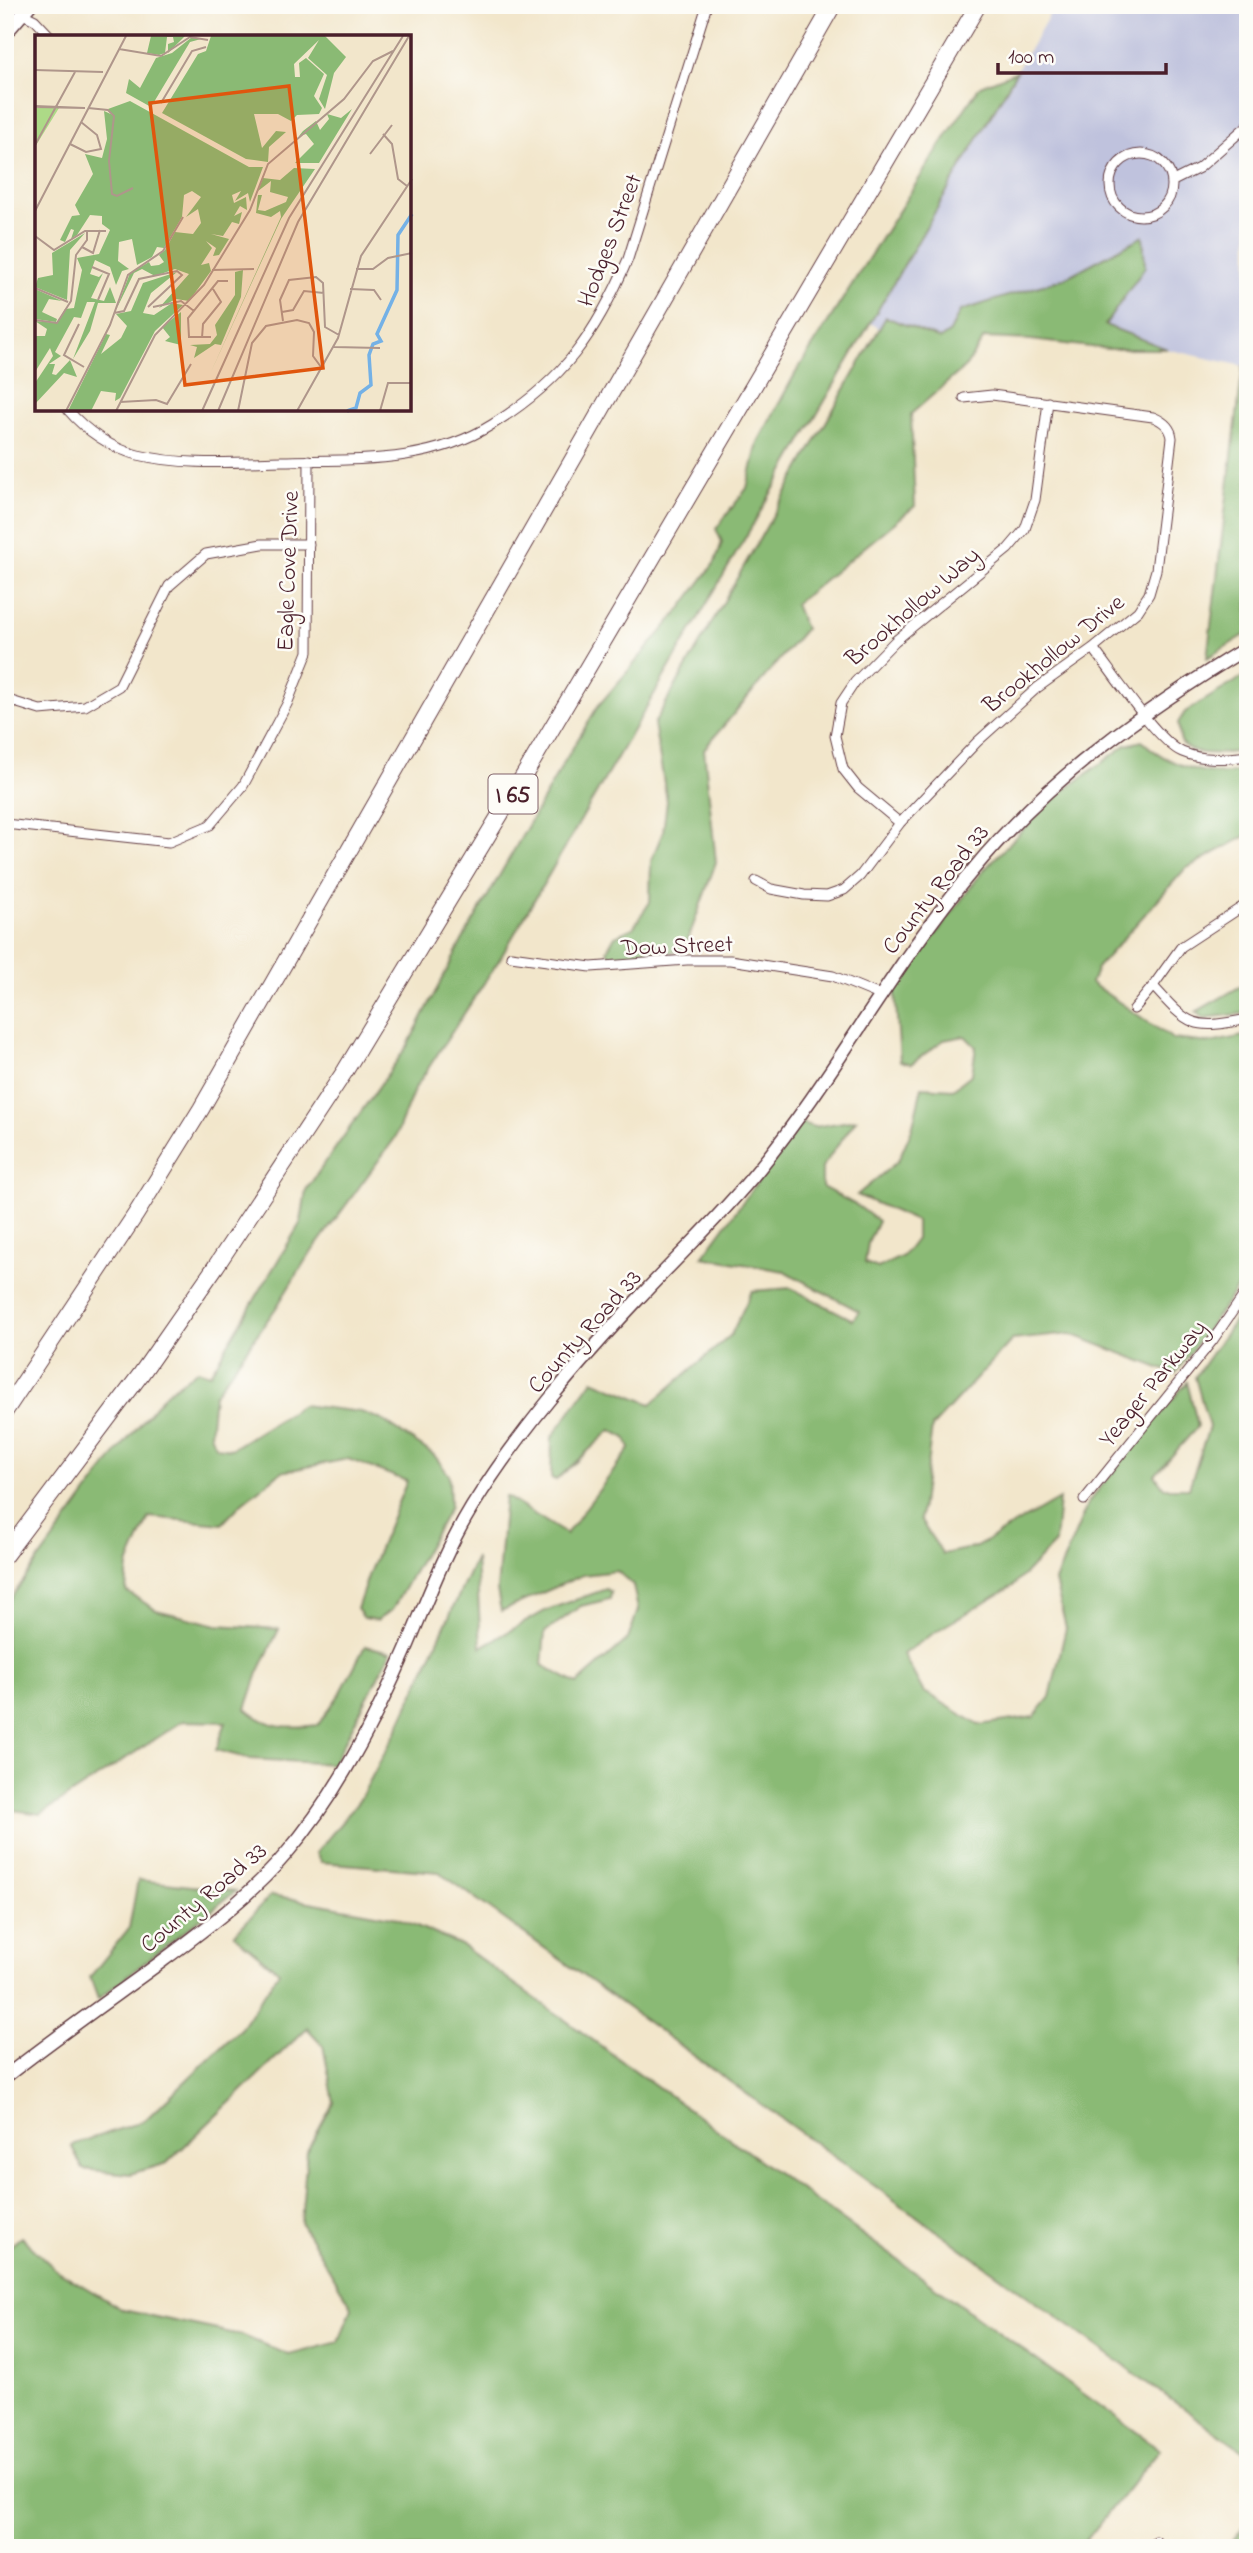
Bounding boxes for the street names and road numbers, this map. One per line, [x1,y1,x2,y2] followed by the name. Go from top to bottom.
[570,169,653,313] street label: Hodges Street
[269,490,310,652] street label: Eagle Cove Drive
[838,539,989,678] street label: Brookhollow Way
[975,586,1133,724] street label: Brookhollow Drive
[489,774,538,814] road number: I 65
[875,818,1000,964] street label: County Road 33
[619,928,734,967] street label: Dow Street
[520,1263,652,1403] street label: County Road 33
[1092,1313,1217,1456] street label: Yeager Parkway
[133,1835,276,1963] street label: County Road 33

